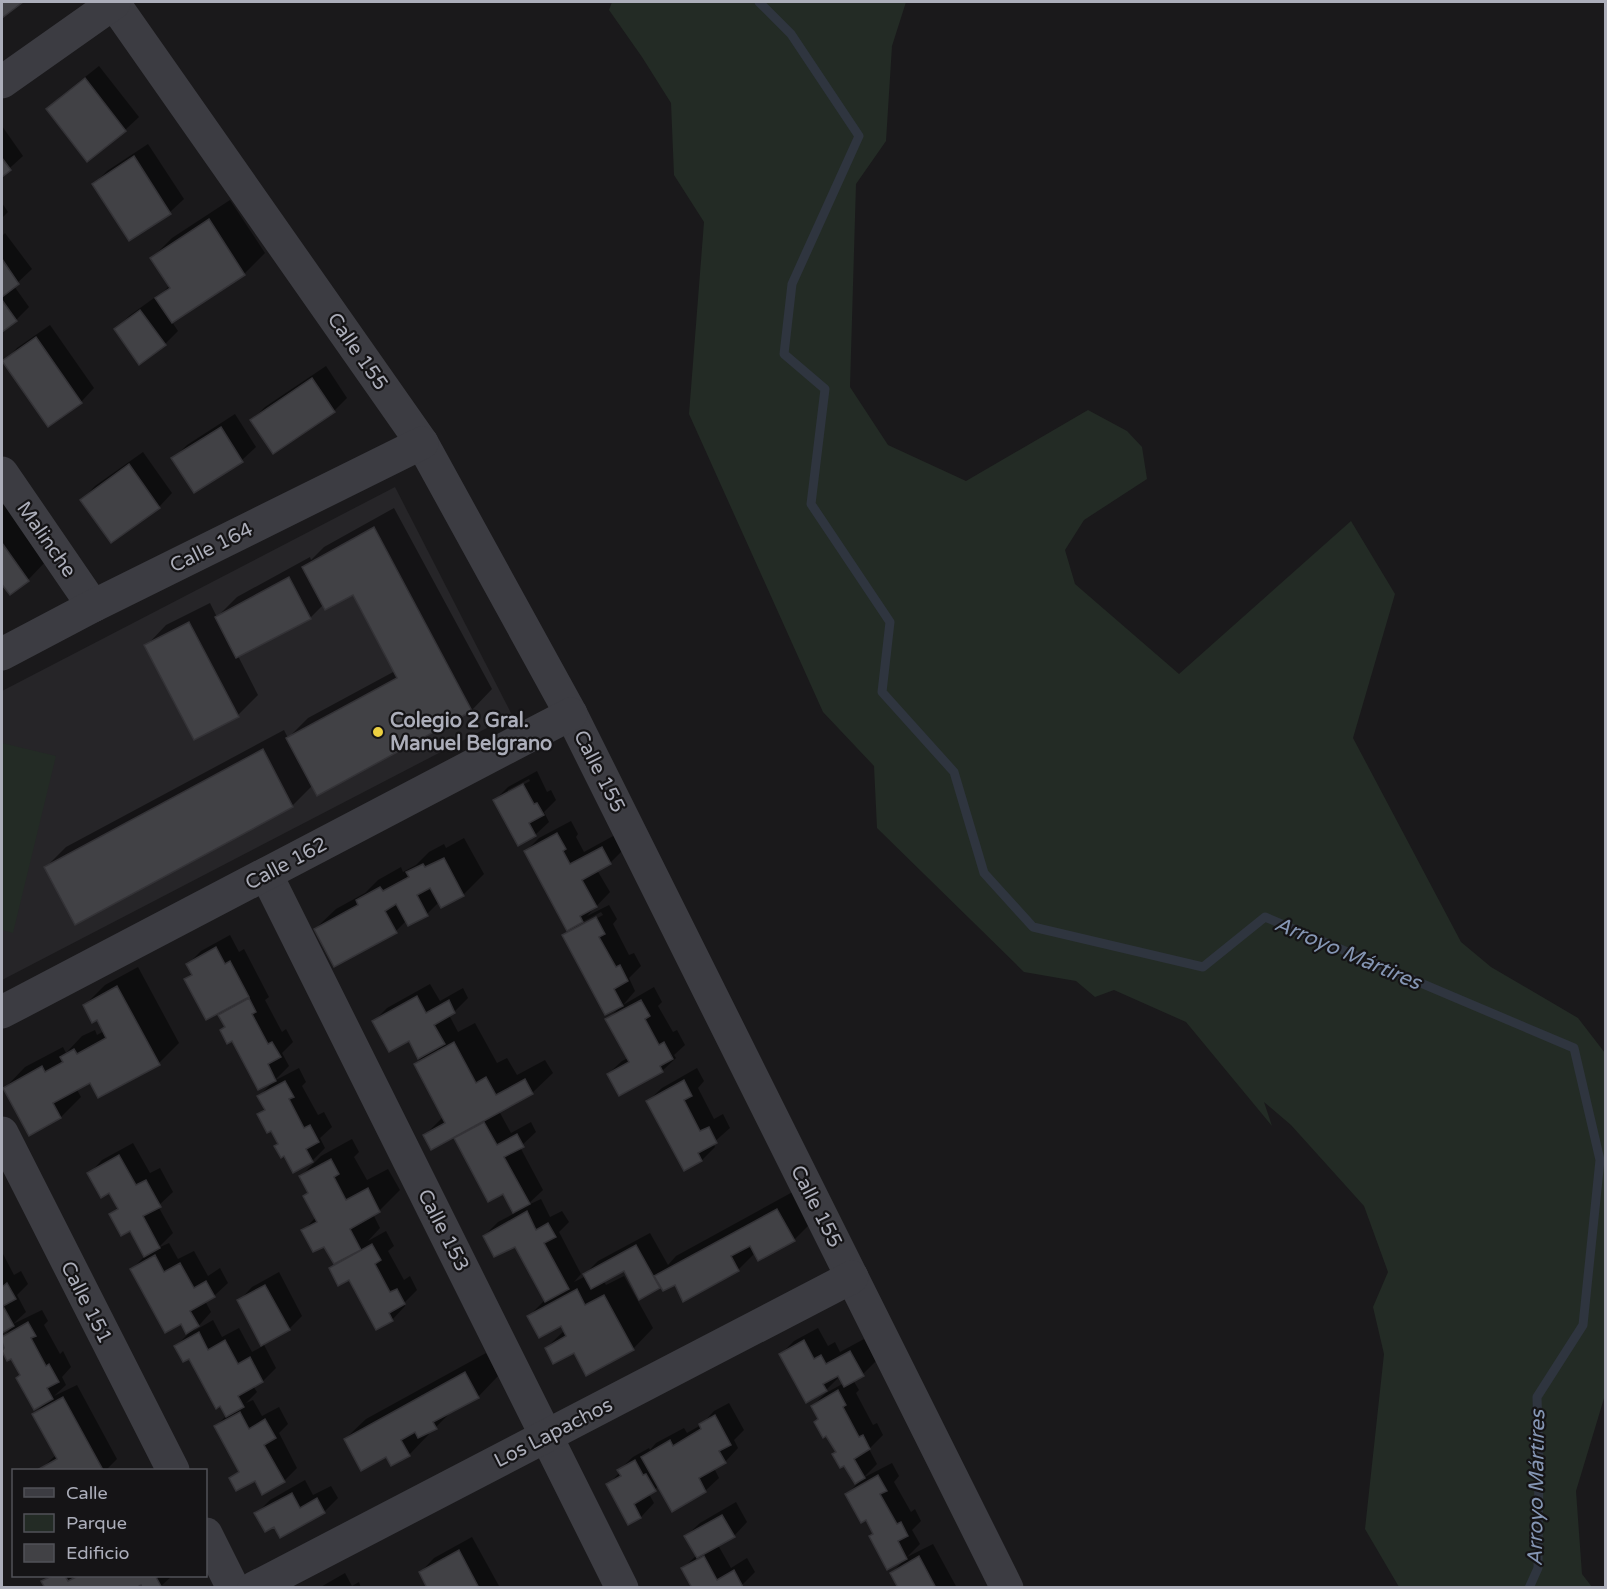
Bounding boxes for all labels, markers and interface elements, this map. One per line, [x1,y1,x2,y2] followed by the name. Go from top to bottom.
[322,308,393,395] street label: Calle 155
[11,497,81,582] street label: Malinche
[166,518,257,578] street label: Calle 164
[390,709,552,756] place label: Colegio 2 Gral. Manuel Belgrano
[371,725,385,739] marker: Colegio 2 Gral. Manuel Belgrano
[568,726,630,817] street label: Calle 155
[241,832,332,895] street label: Calle 162
[1271,911,1426,996] water label: Arroyo Mártires
[785,1161,847,1252] street label: Calle 155
[412,1185,474,1276] street label: Calle 153
[55,1257,117,1348] street label: Calle 151
[490,1393,617,1473] street label: Los Lapachos
[1523,1408,1550,1566] water label: Arroyo Mártires
[12,1469,207,1577] legend
[66,1482,108,1504] text: Calle
[66,1512,127,1534] text: Parque
[66,1542,130,1564] text: Edificio

